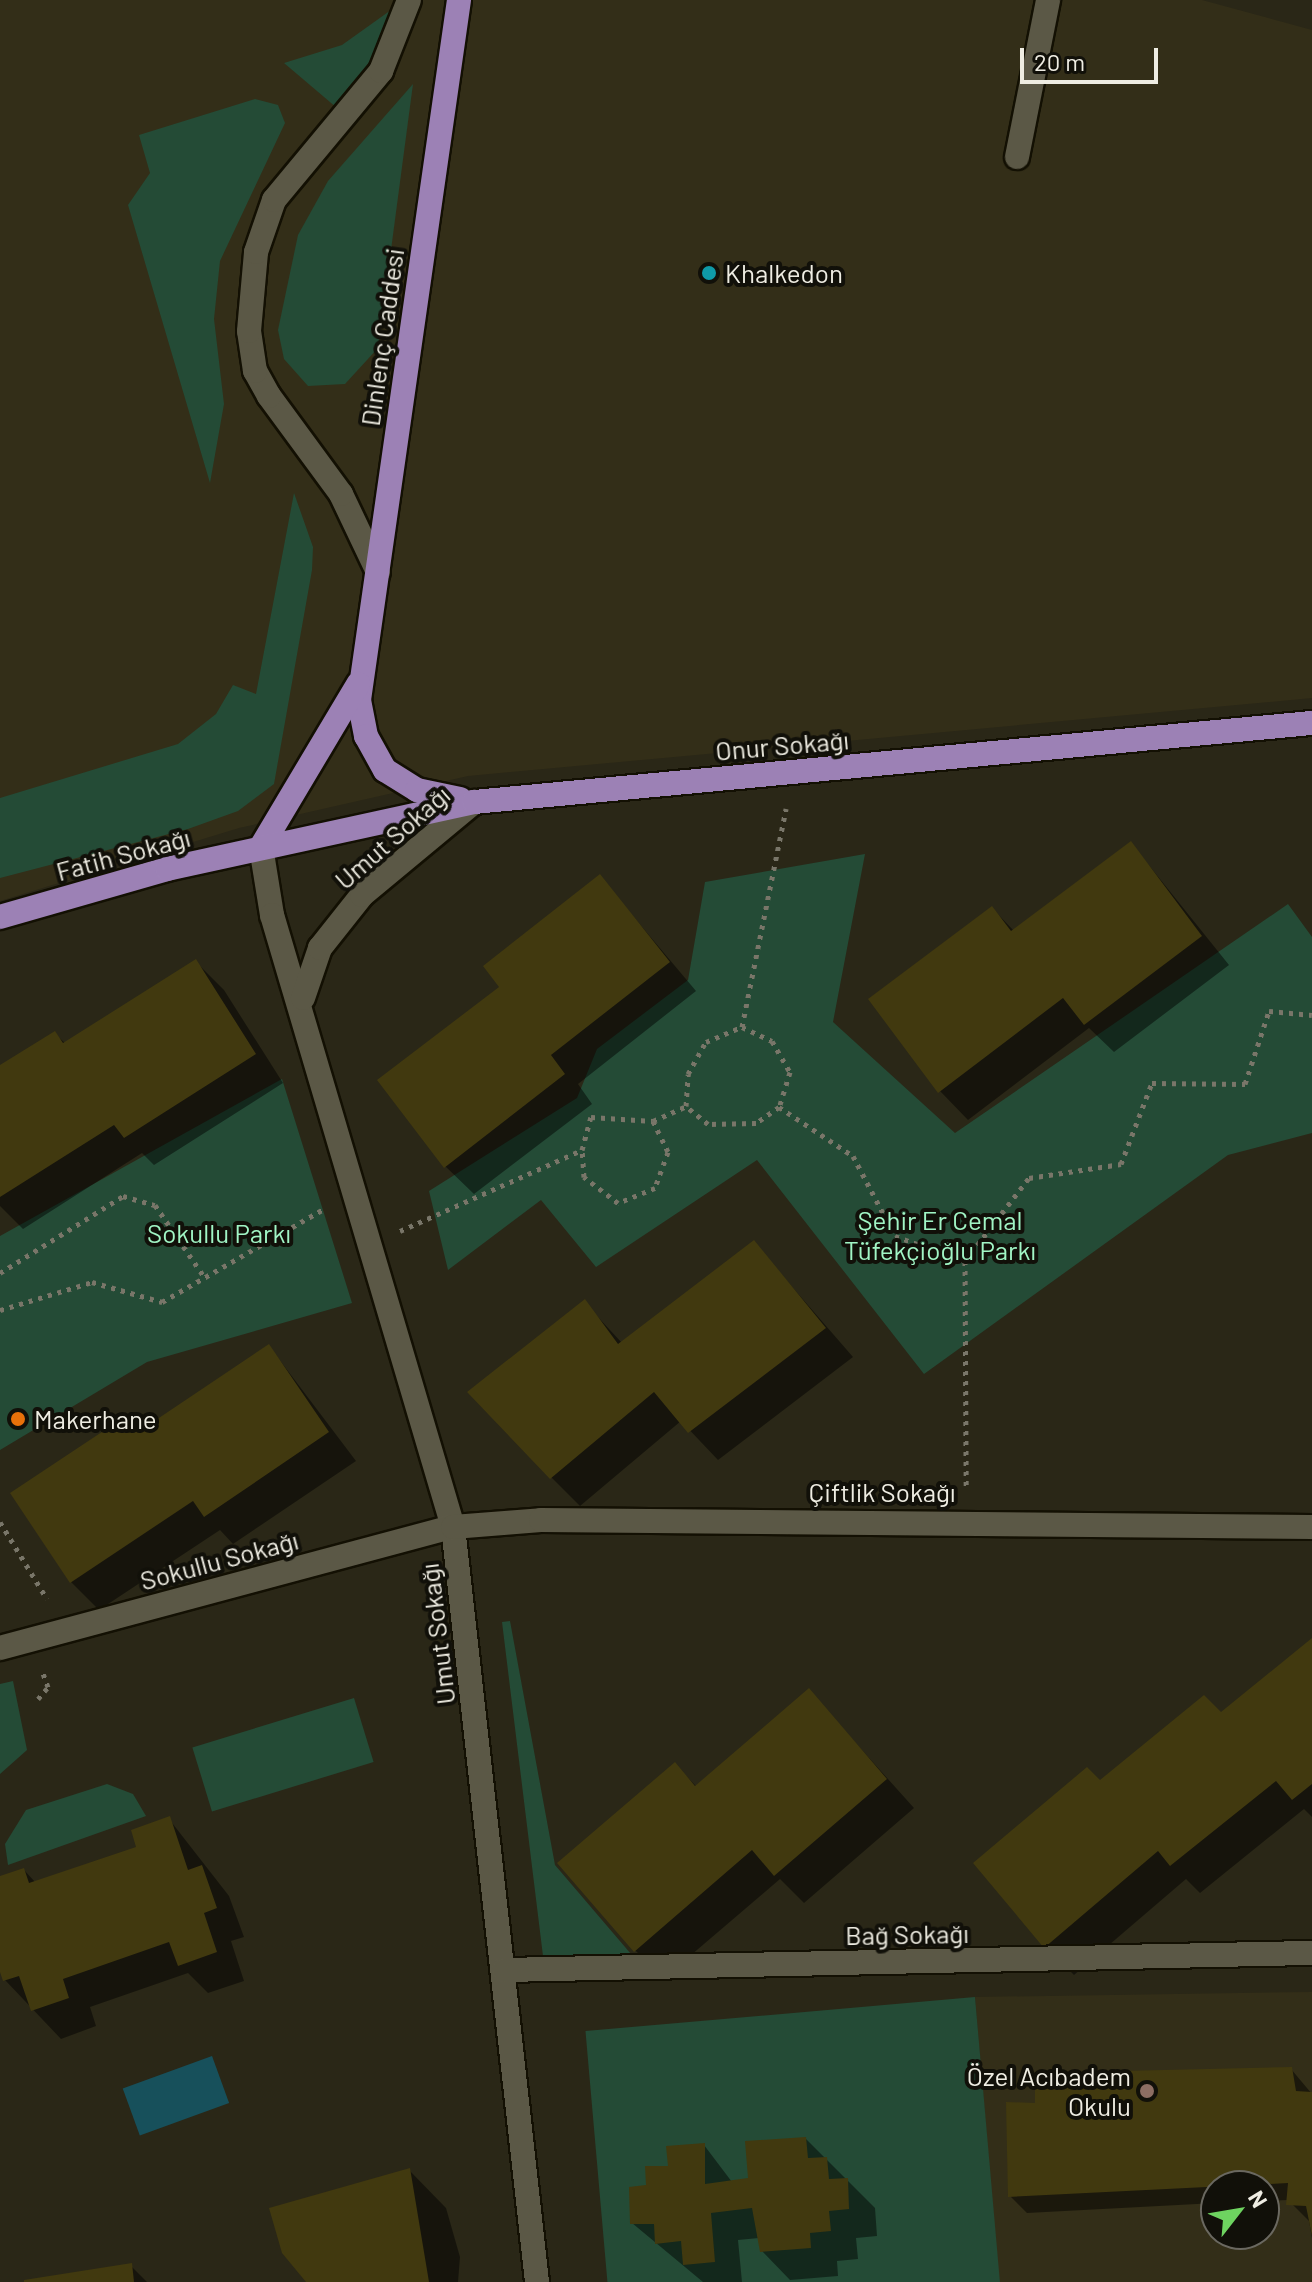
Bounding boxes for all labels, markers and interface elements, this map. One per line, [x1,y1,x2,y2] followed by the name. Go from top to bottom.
[1024,32,1162,82] scale bar
[1034,47,1085,76] text: 20 m
[354,246,410,428] street label: Dinlenç Caddesi
[725,257,843,289] place label: Khalkedon
[700,264,718,282] marker: Khalkedon
[714,724,850,766] street label: Onur Sokağı
[328,779,456,895] street label: Umut Sokağı
[53,821,193,887] street label: Fatih Sokağı
[844,1204,1036,1266] park label: Şehir Er Cemal Tüfekçioğlu Parkı
[147,1217,291,1249] park label: Sokullu Parkı
[34,1403,157,1435] place label: Makerhane
[9,1410,27,1428] marker: Makerhane
[809,1476,955,1508] street label: Çiftlik Sokağı
[137,1524,301,1596] street label: Sokullu Sokağı
[413,1562,461,1706] street label: Umut Sokağı
[845,1917,969,1951] street label: Bağ Sokağı
[967,2060,1131,2122] place label: Özel Acıbadem Okulu
[1138,2082,1156,2100] marker: Özel Acıbadem Okulu
[1200,2170,1280,2250] north arrow
[1244,2186,1274,2212] text: N

